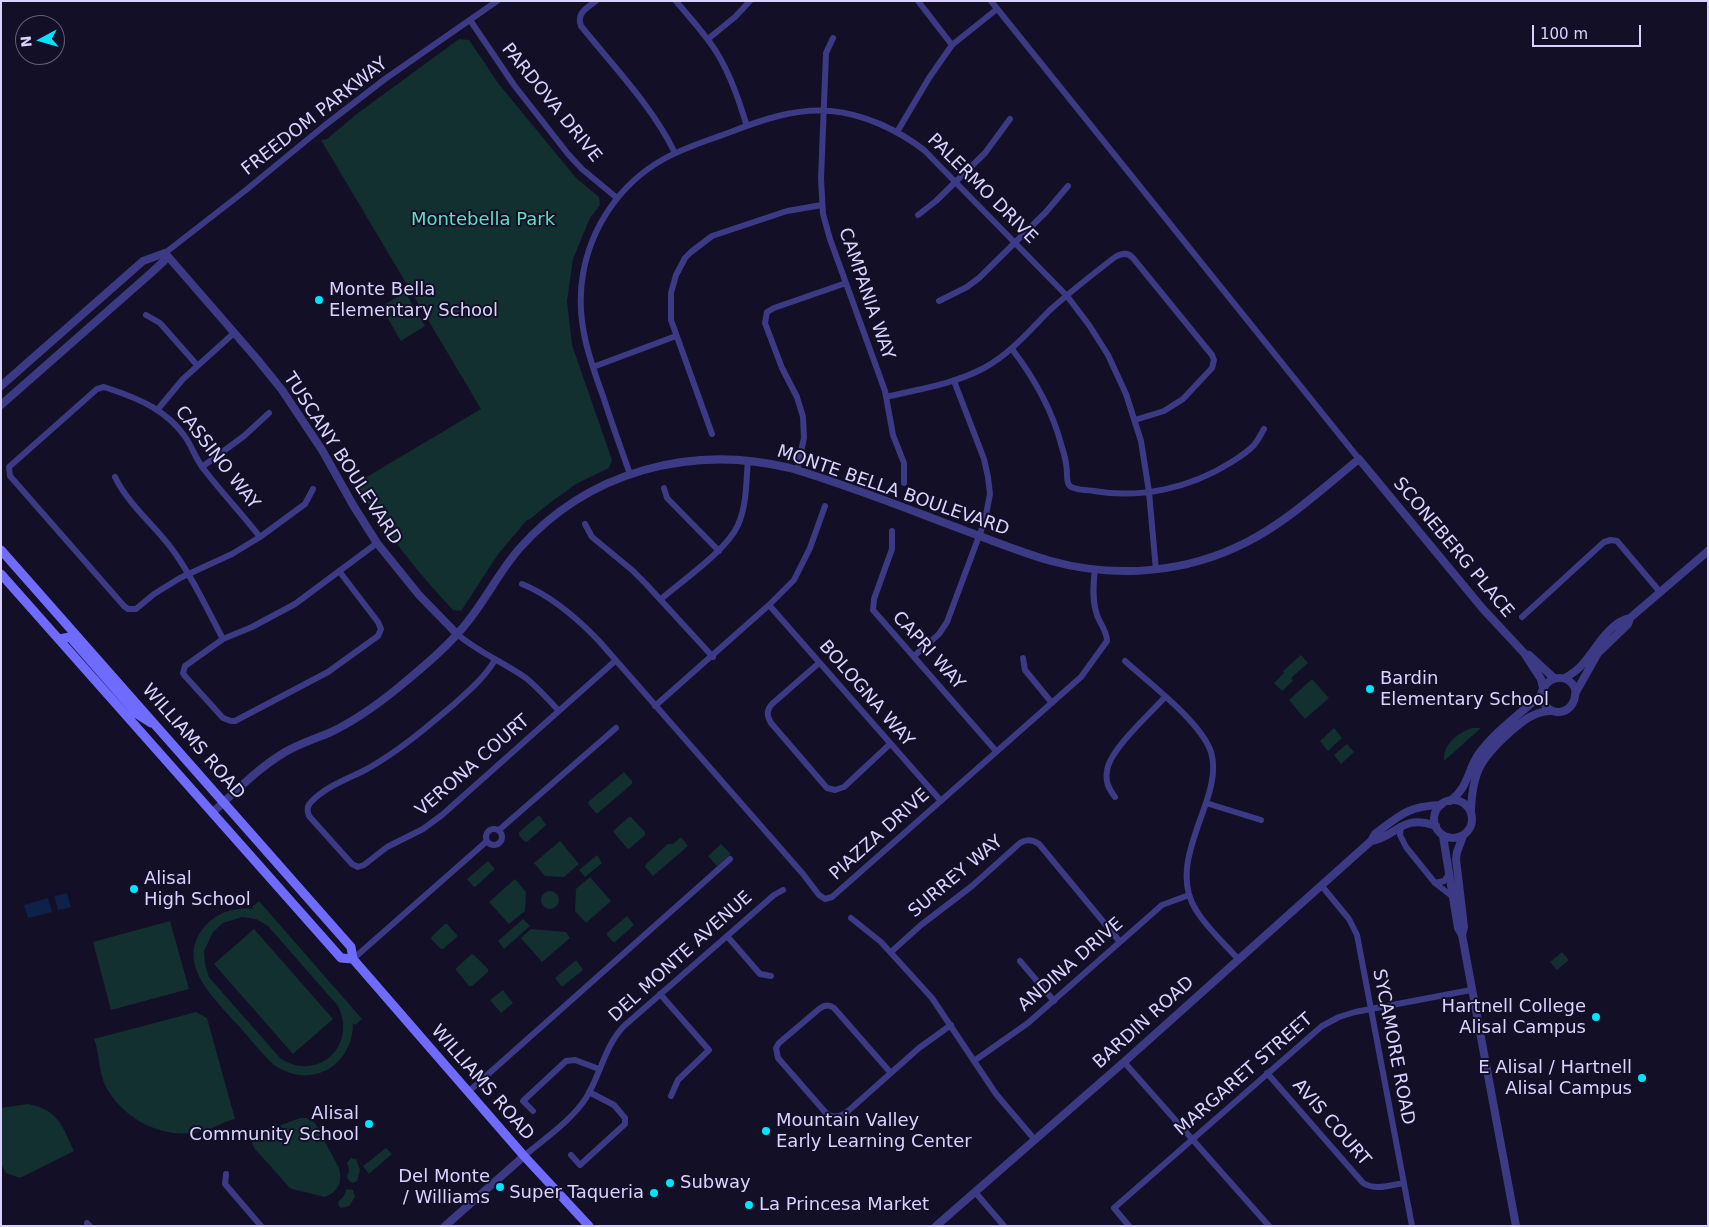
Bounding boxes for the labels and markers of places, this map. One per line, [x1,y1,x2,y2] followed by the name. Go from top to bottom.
[329,279,498,322] place label: Monte Bella Elementary School
[313,294,325,306] marker: Monte Bella Elementary School
[1380,668,1549,711] place label: Bardin Elementary School
[1364,683,1376,695] marker: Bardin Elementary School
[144,868,251,911] place label: Alisal High School
[128,883,140,895] marker: Alisal High School
[1442,996,1586,1038] place label: Hartnell College Alisal Campus
[1590,1011,1602,1023] marker: Hartnell College Alisal Campus
[1478,1057,1632,1100] place label: E Alisal / Hartnell Alisal Campus
[1636,1072,1648,1084] marker: E Alisal / Hartnell Alisal Campus
[189,1103,359,1146] place label: Alisal Community School
[776,1110,972,1152] place label: Mountain Valley Early Learning Center
[363,1118,375,1130] marker: Alisal Community School
[760,1125,772,1137] marker: Mountain Valley Early Learning Center
[398,1166,490,1208] place label: Del Monte / Williams
[680,1172,751,1194] place label: Subway
[664,1177,676,1189] marker: Subway
[494,1181,506,1193] marker: Del Monte / Williams
[509,1182,644,1204] place label: Super Taqueria
[648,1187,660,1199] marker: Super Taqueria
[759,1194,929,1216] place label: La Princesa Market
[743,1199,755,1211] marker: La Princesa Market

